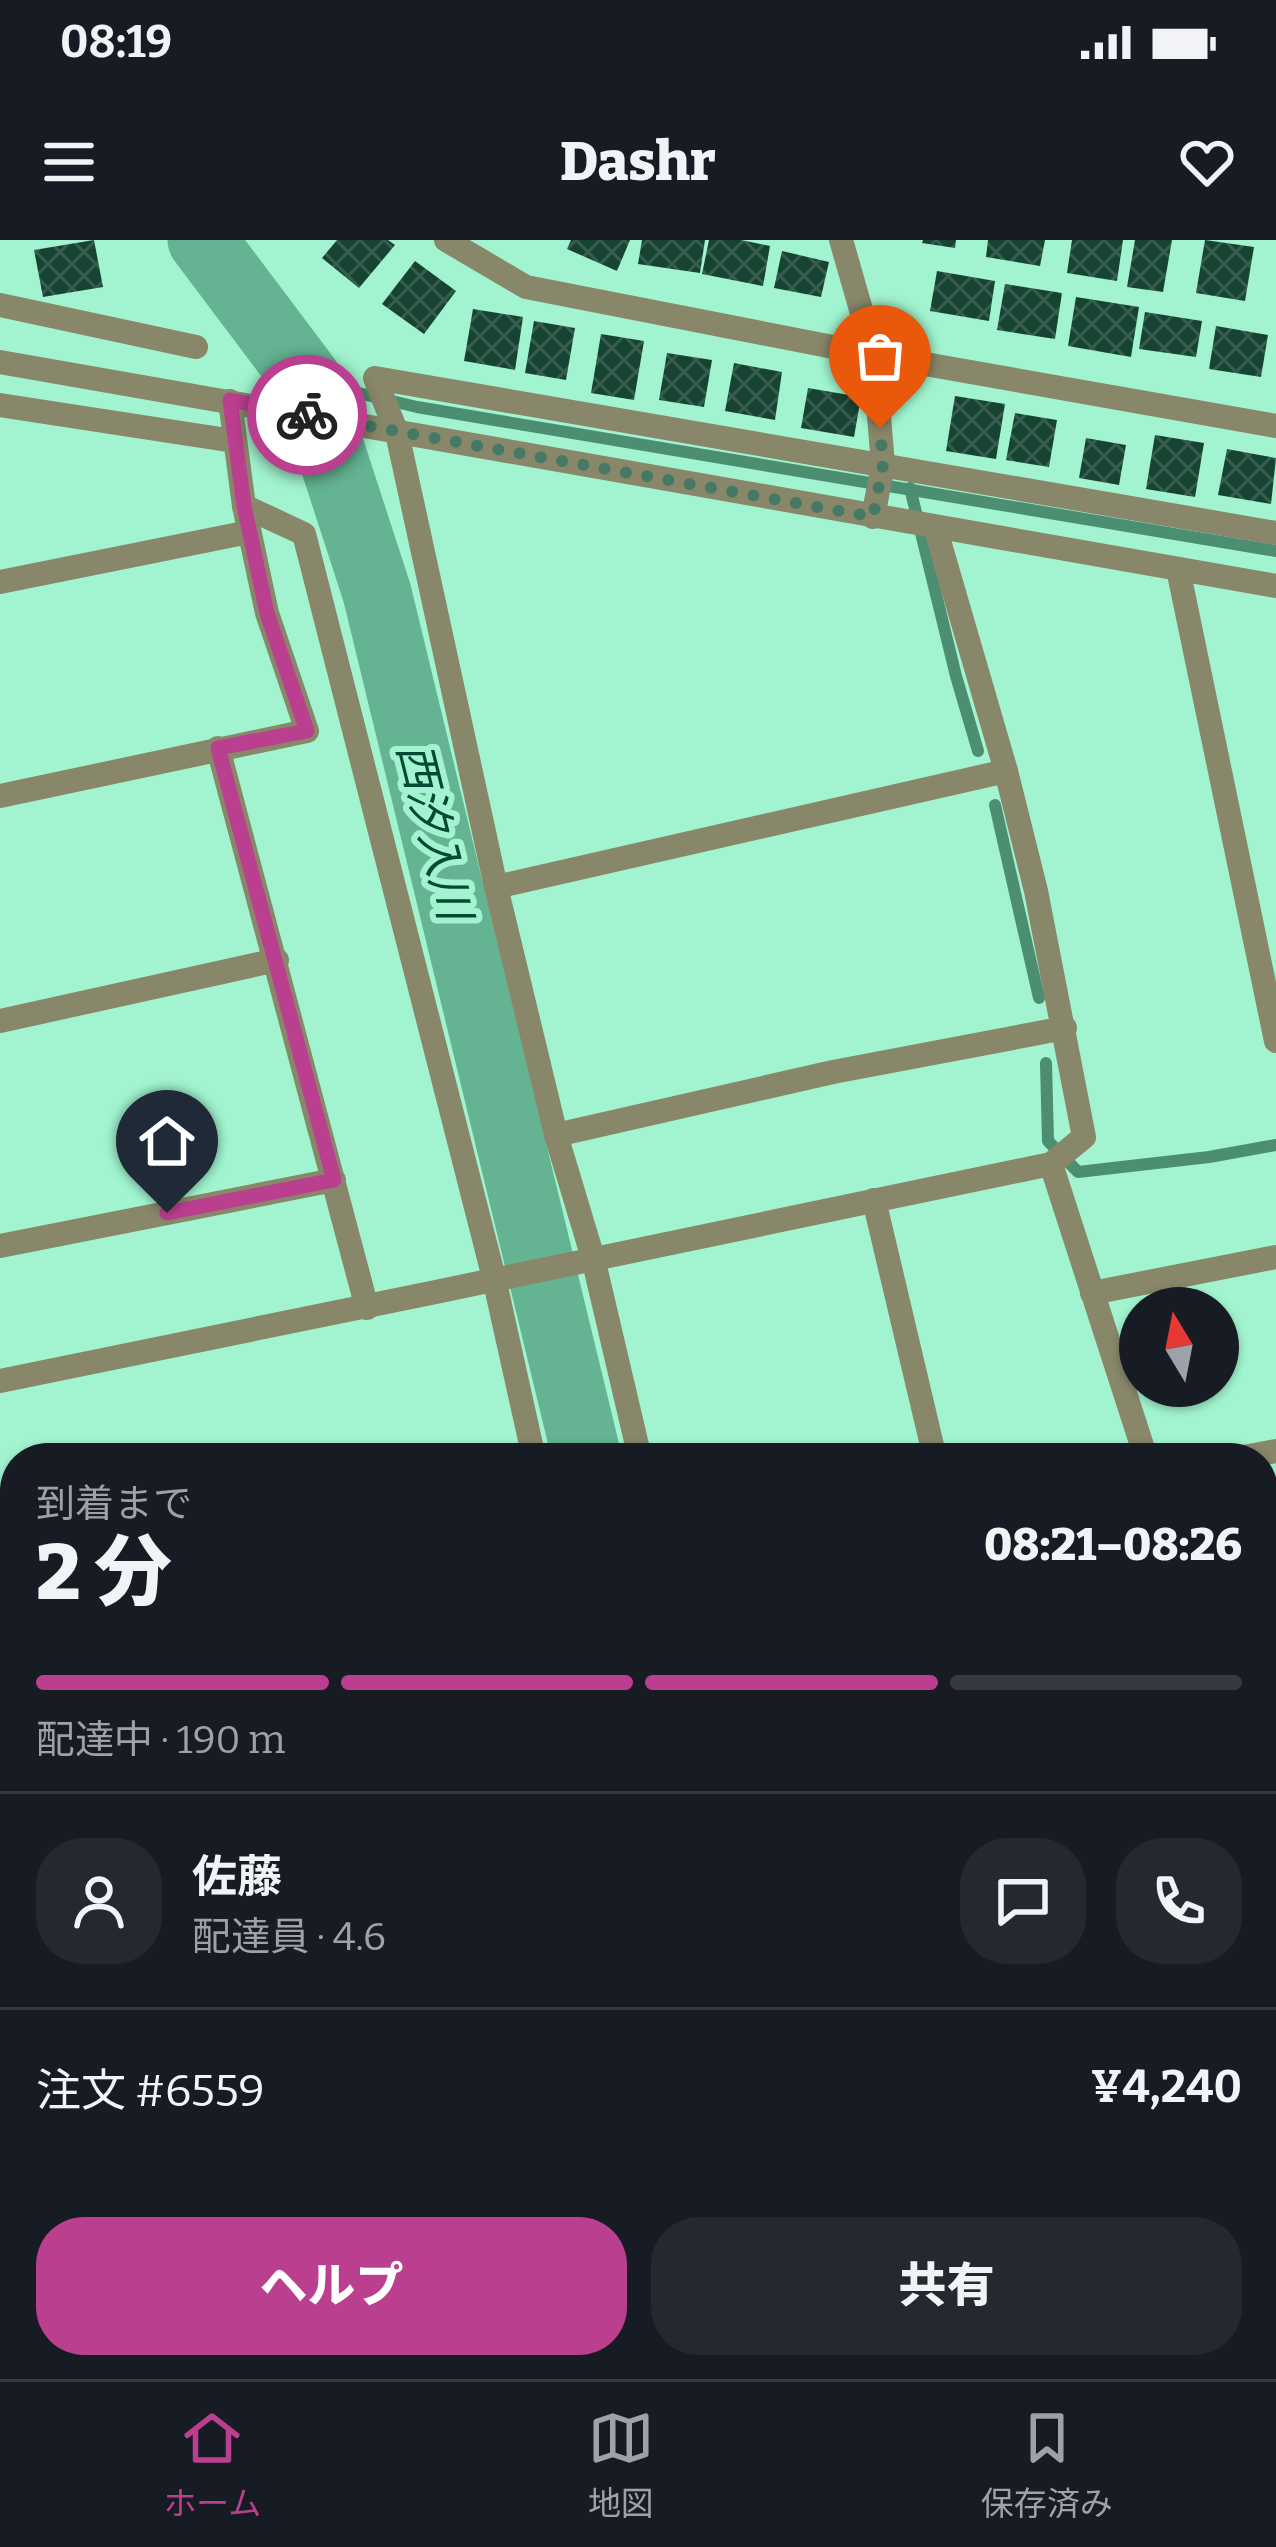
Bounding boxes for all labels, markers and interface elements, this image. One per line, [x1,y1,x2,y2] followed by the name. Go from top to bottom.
[60,15,172,69] text: 08:19
[36,129,102,195] icon: menu
[1174,129,1240,195] icon: heart
[560,130,716,194] text: Dashr
[829,305,931,428] pin
[847,323,913,389] icon: bag
[247,355,367,475] courier
[274,382,340,448] icon: bike
[386,737,483,929] water label: 西汐入川
[116,1090,218,1213] pin
[134,1108,200,1174] icon: home
[1119,1287,1239,1407] north arrow
[1119,1287,1239,1407] map controls
[36,1481,192,1527] text: 到着まで
[984,1518,1242,1572] text: 08:21–08:26
[36,1526,172,1620] text: 2 分
[36,1717,286,1763] text: 配達中 · 190 m
[36,1838,162,1964] button: person
[960,1838,1086,1964] button: chat
[1116,1838,1242,1964] button: phone
[192,1850,282,1904] text: 佐藤
[192,1914,386,1960] text: 配達員 · 4.6
[1091,2060,1242,2114] text: ¥4,240
[36,2064,265,2118] text: 注文 #6559
[36,2217,627,2355] button: ヘルプ
[651,2217,1242,2355] button: 共有
[163,2405,261,2525] tab: ホーム
[588,2405,654,2525] tab: 地図
[981,2405,1113,2525] tab: 保存済み

